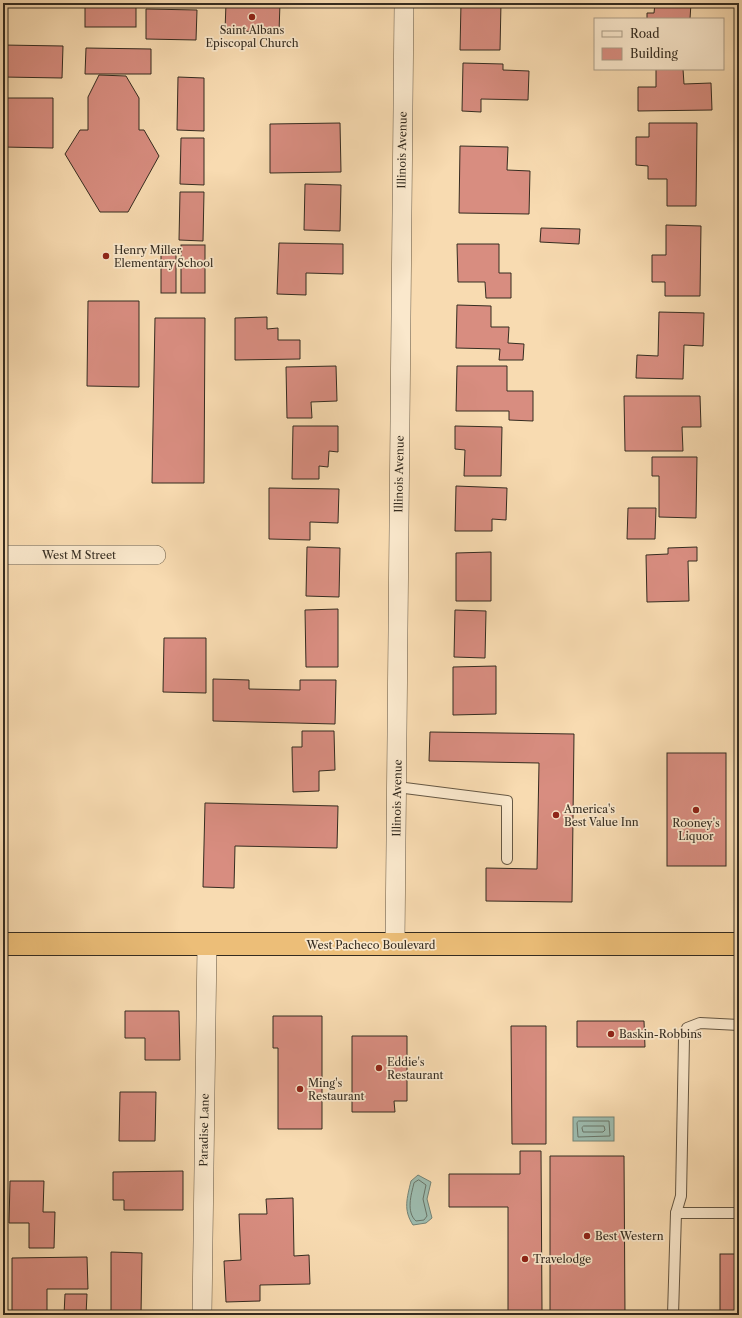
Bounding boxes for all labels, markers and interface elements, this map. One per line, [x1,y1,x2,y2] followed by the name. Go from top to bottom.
[247,12,257,22] marker: Saint Albans Episcopal Church
[594,18,724,70] legend
[205,23,299,50] place label: Saint Albans Episcopal Church
[630,26,660,41] text: Road
[630,46,678,61] text: Building
[394,111,410,189] street label: Illinois Avenue
[114,243,214,270] place label: Henry Miller Elementary School
[101,251,111,261] marker: Henry Miller Elementary School
[391,435,407,513] street label: Illinois Avenue
[41,548,116,562] street label: West M Street
[389,759,405,837] street label: Illinois Avenue
[563,802,639,829] place label: America's Best Value Inn
[691,805,701,815] marker: Rooney's Liquor
[551,810,561,820] marker: America's Best Value Inn
[672,816,720,843] place label: Rooney's Liquor
[305,938,436,952] street label: West Pacheco Boulevard
[619,1027,702,1041] place label: Baskin-Robbins
[606,1029,616,1039] marker: Baskin-Robbins
[387,1055,444,1082] place label: Eddie's Restaurant
[374,1063,384,1073] marker: Eddie's Restaurant
[308,1076,365,1103] place label: Ming's Restaurant
[295,1084,305,1094] marker: Ming's Restaurant
[196,1093,212,1167] street label: Paradise Lane
[595,1229,664,1243] place label: Best Western
[582,1231,592,1241] marker: Best Western
[533,1252,591,1266] place label: Travelodge
[520,1254,530,1264] marker: Travelodge

